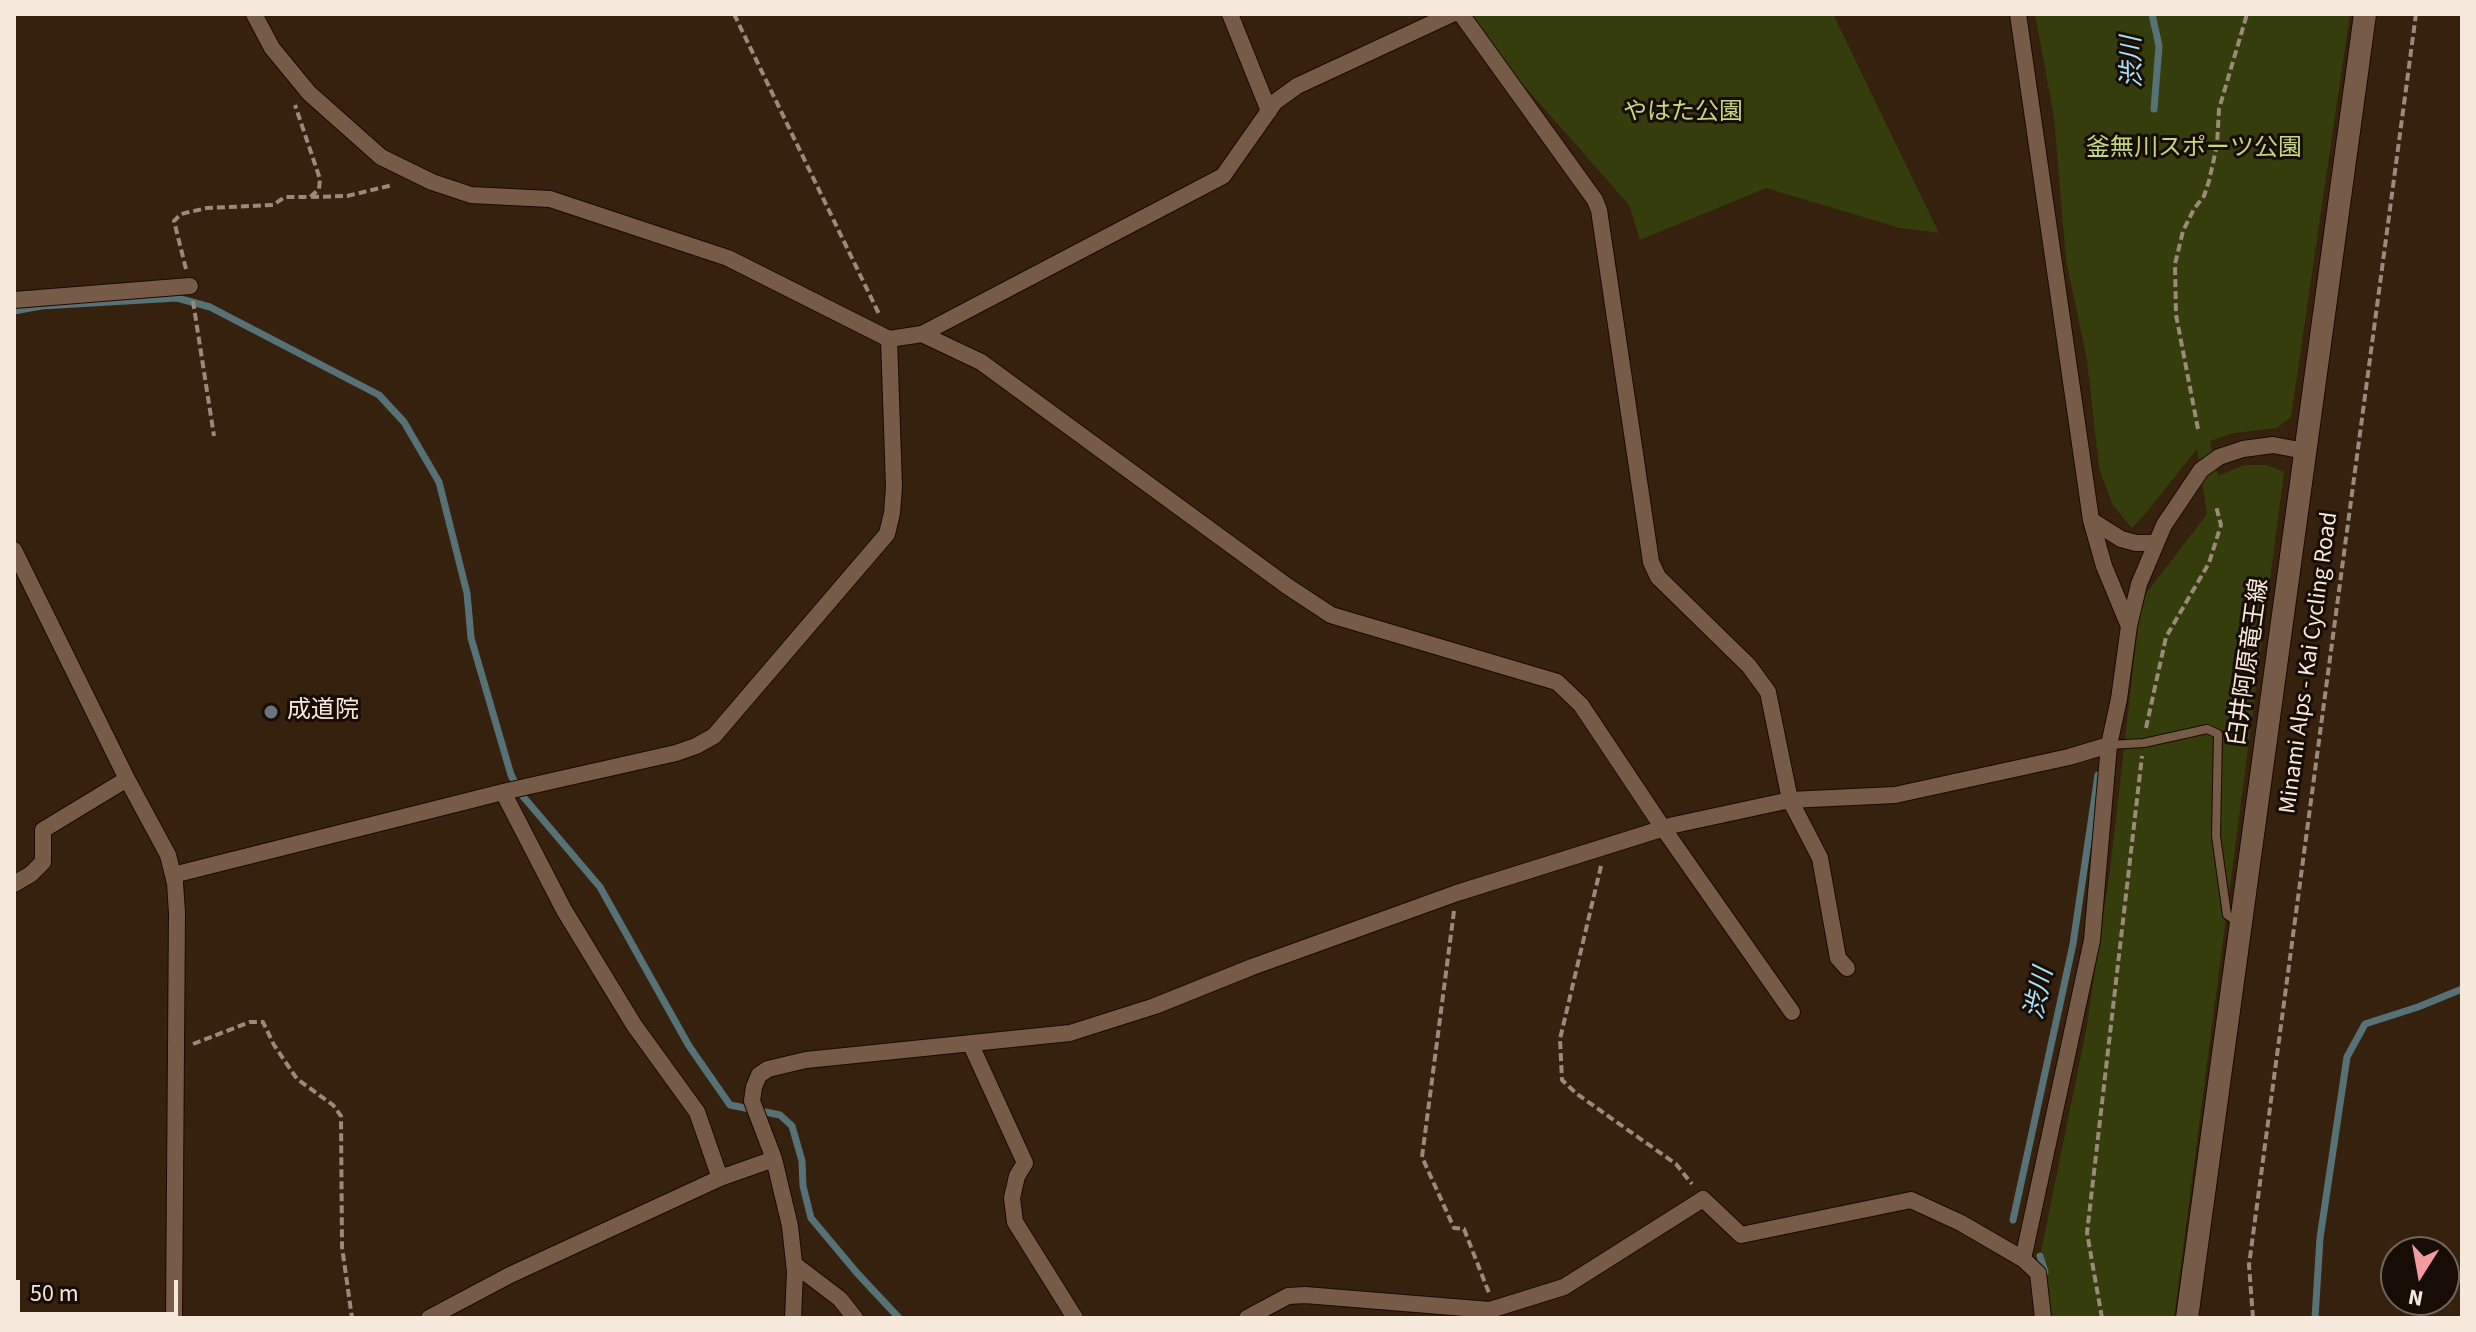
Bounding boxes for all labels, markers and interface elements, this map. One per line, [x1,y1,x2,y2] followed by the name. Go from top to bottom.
[2118,36,2150,88] water label: 渋川
[1623,100,1743,128] park label: やはた公園
[2086,136,2302,164] park label: 釜無川スポーツ公園
[2275,510,2345,816] street label: Minami Alps - Kai Cycling Road
[2224,577,2276,747] street label: 臼井阿原竜王線
[287,698,359,726] place label: 成道院
[262,703,280,721] marker: 成道院
[2020,965,2062,1023] water label: 渋川
[2380,1236,2460,1316] north arrow
[20,1264,182,1314] scale bar
[30,1276,79,1311] text: 50 m
[2406,1280,2426,1315] text: N

